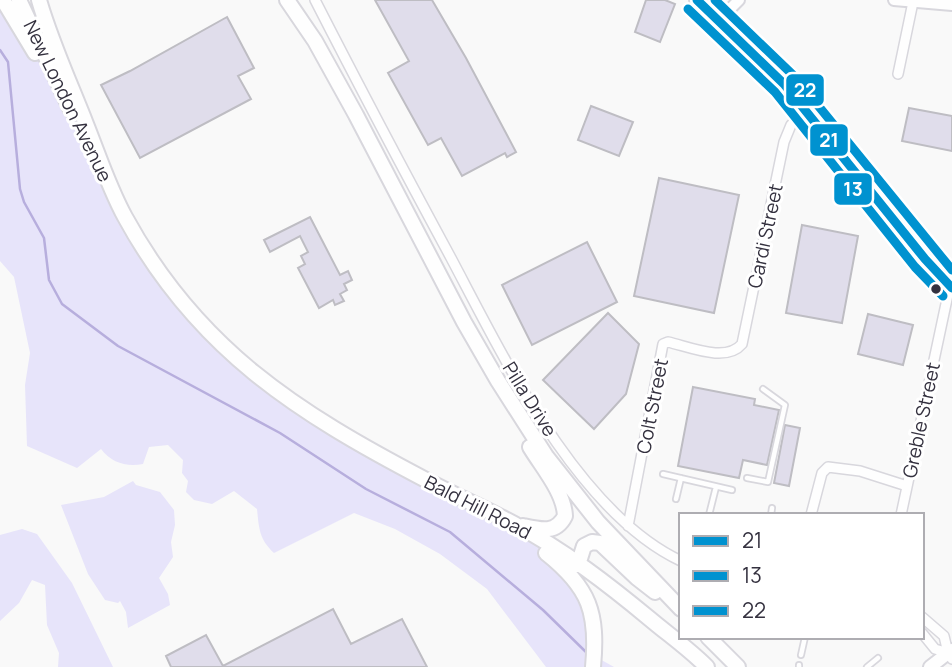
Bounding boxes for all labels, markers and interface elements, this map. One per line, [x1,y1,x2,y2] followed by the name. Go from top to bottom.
[18,16,118,186] street label: New London Avenue
[785,73,825,107] line badge: 22
[794,77,816,103] text: 22
[809,123,849,157] line badge: 21
[819,127,839,153] text: 21
[833,172,873,206] line badge: 13
[843,176,863,202] text: 13
[741,181,789,291] street label: Cardi Street
[929,282,943,296] unlabelled marker
[630,356,674,456] street label: Colt Street
[497,357,563,441] street label: Pilla Drive
[896,360,946,480] street label: Greble Street
[420,469,536,545] street label: Bald Hill Road
[679,513,924,639] legend
[742,526,762,554] text: 21
[742,561,762,589] text: 13
[742,596,766,624] text: 22

